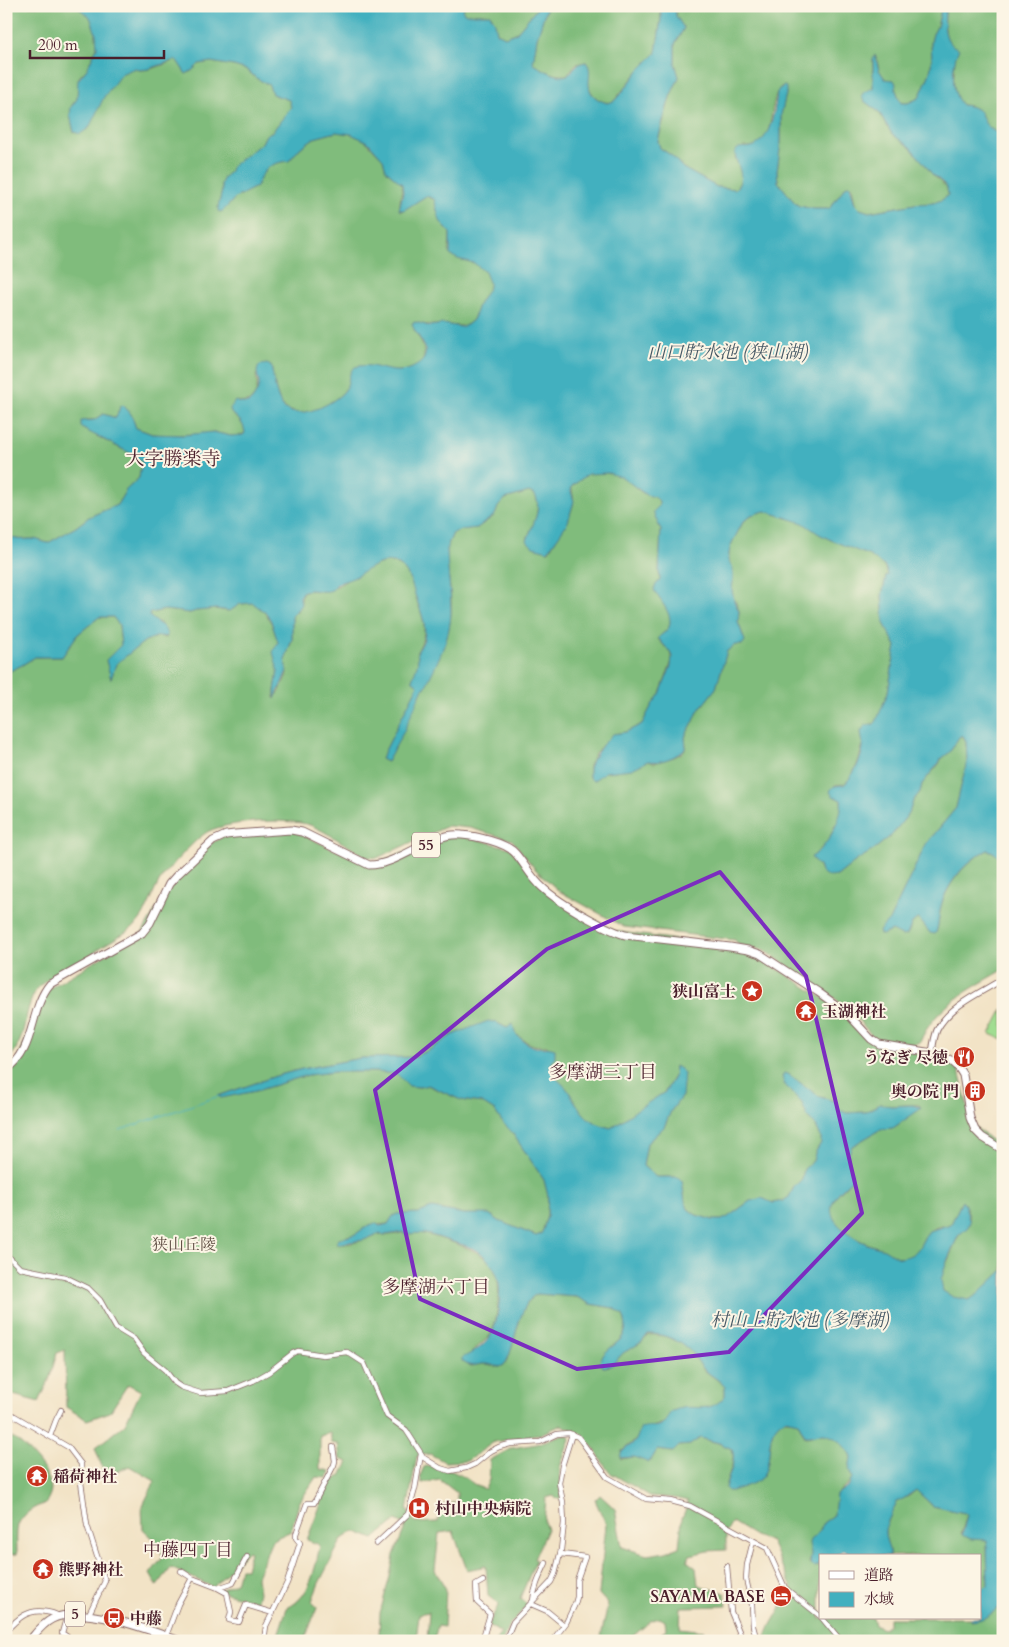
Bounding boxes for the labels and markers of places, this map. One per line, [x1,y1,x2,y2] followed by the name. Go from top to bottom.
[740,979,764,1003] place icon: 狭山富士
[672,981,736,1003] place label: 狭山富士
[794,999,818,1023] temple icon: 玉湖神社
[822,1001,886,1023] place label: 玉湖神社
[952,1045,976,1069] restaurant icon: うなぎ 尽徳
[864,1047,948,1069] place label: うなぎ 尽徳
[963,1079,987,1103] building icon: 奥の院 門
[891,1081,959,1103] place label: 奥の院 門
[25,1464,49,1488] temple icon: 稲荷神社
[53,1466,117,1488] place label: 稲荷神社
[407,1496,431,1520] hospital icon: 村山中央病院
[435,1498,531,1520] place label: 村山中央病院
[31,1557,55,1581] temple icon: 熊野神社
[59,1559,123,1581] place label: 熊野神社
[769,1584,793,1608] hotel icon: SAYAMA BASE
[650,1586,765,1608] place label: SAYAMA BASE
[102,1606,126,1630] bus stop icon: 中藤
[130,1608,162,1630] place label: 中藤

